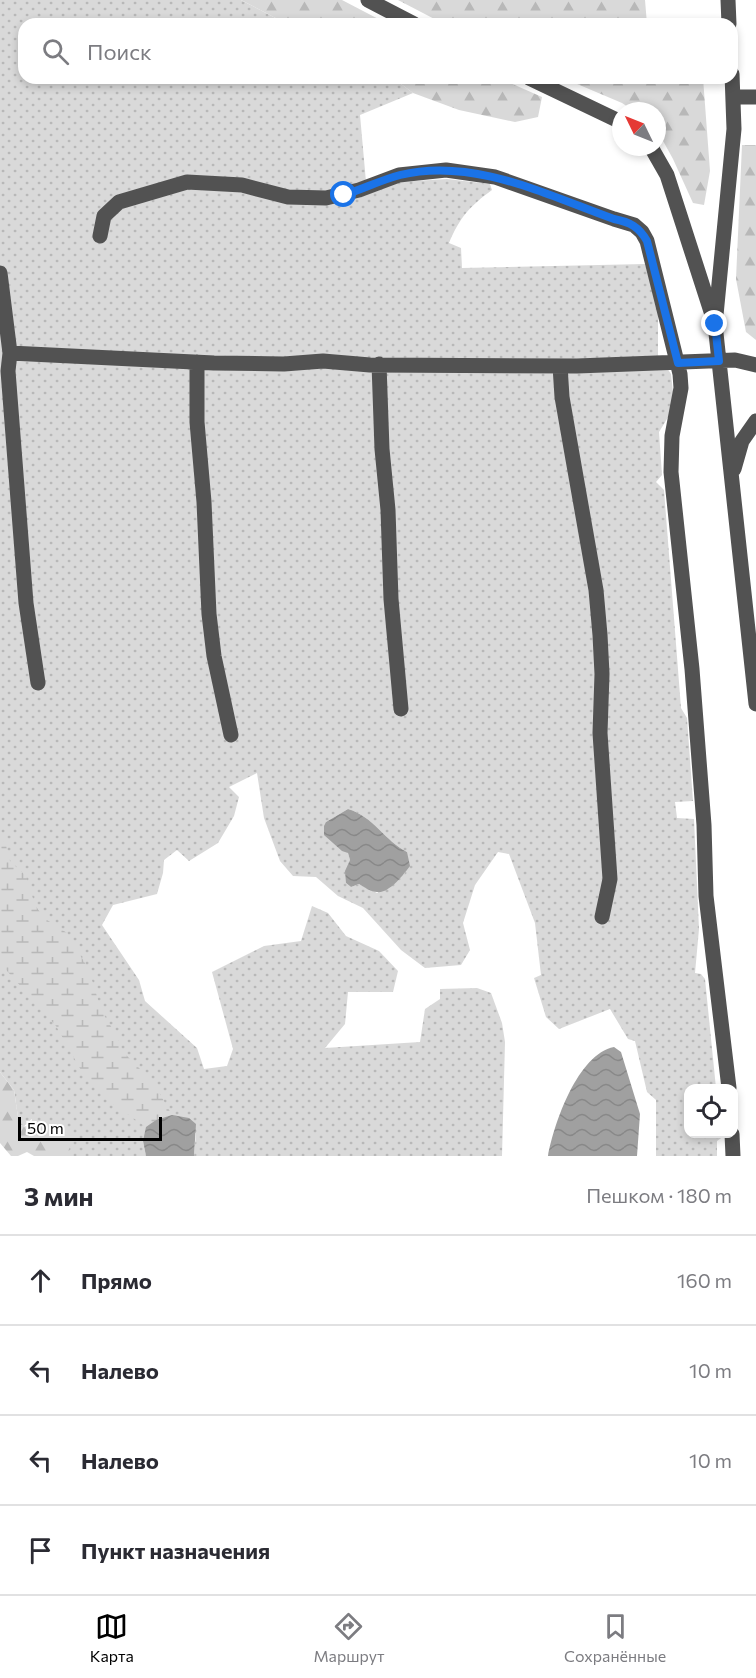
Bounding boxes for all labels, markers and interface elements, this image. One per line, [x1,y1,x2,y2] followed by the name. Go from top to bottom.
[18,18,738,84] search box
[39,35,72,68] icon: search
[87,38,152,65] text: Поиск
[612,102,666,156] north arrow
[330,181,356,207] route start
[701,310,727,336] route end
[684,1084,738,1138] map controls
[684,1084,738,1138] button: locate
[18,1114,162,1142] scale bar
[27,1118,64,1137] text: 50 m
[24,1180,94,1211] text: 3 мин
[586,1183,732,1207] text: Пешком · 180 m
[24,1264,57,1297] icon: ahead
[81,1267,152,1294] text: Прямо
[677,1268,732,1292] text: 160 m
[24,1354,57,1387] icon: left
[81,1357,159,1384] text: Налево
[689,1358,732,1382] text: 10 m
[24,1444,57,1477] icon: left
[81,1447,159,1474] text: Налево
[689,1448,732,1472] text: 10 m
[24,1534,57,1567] icon: arrive
[81,1537,270,1564] text: Пункт назначения
[90,1610,134,1665] tab: Карта
[313,1610,385,1665] tab: Маршрут
[564,1610,666,1665] tab: Сохранённые

